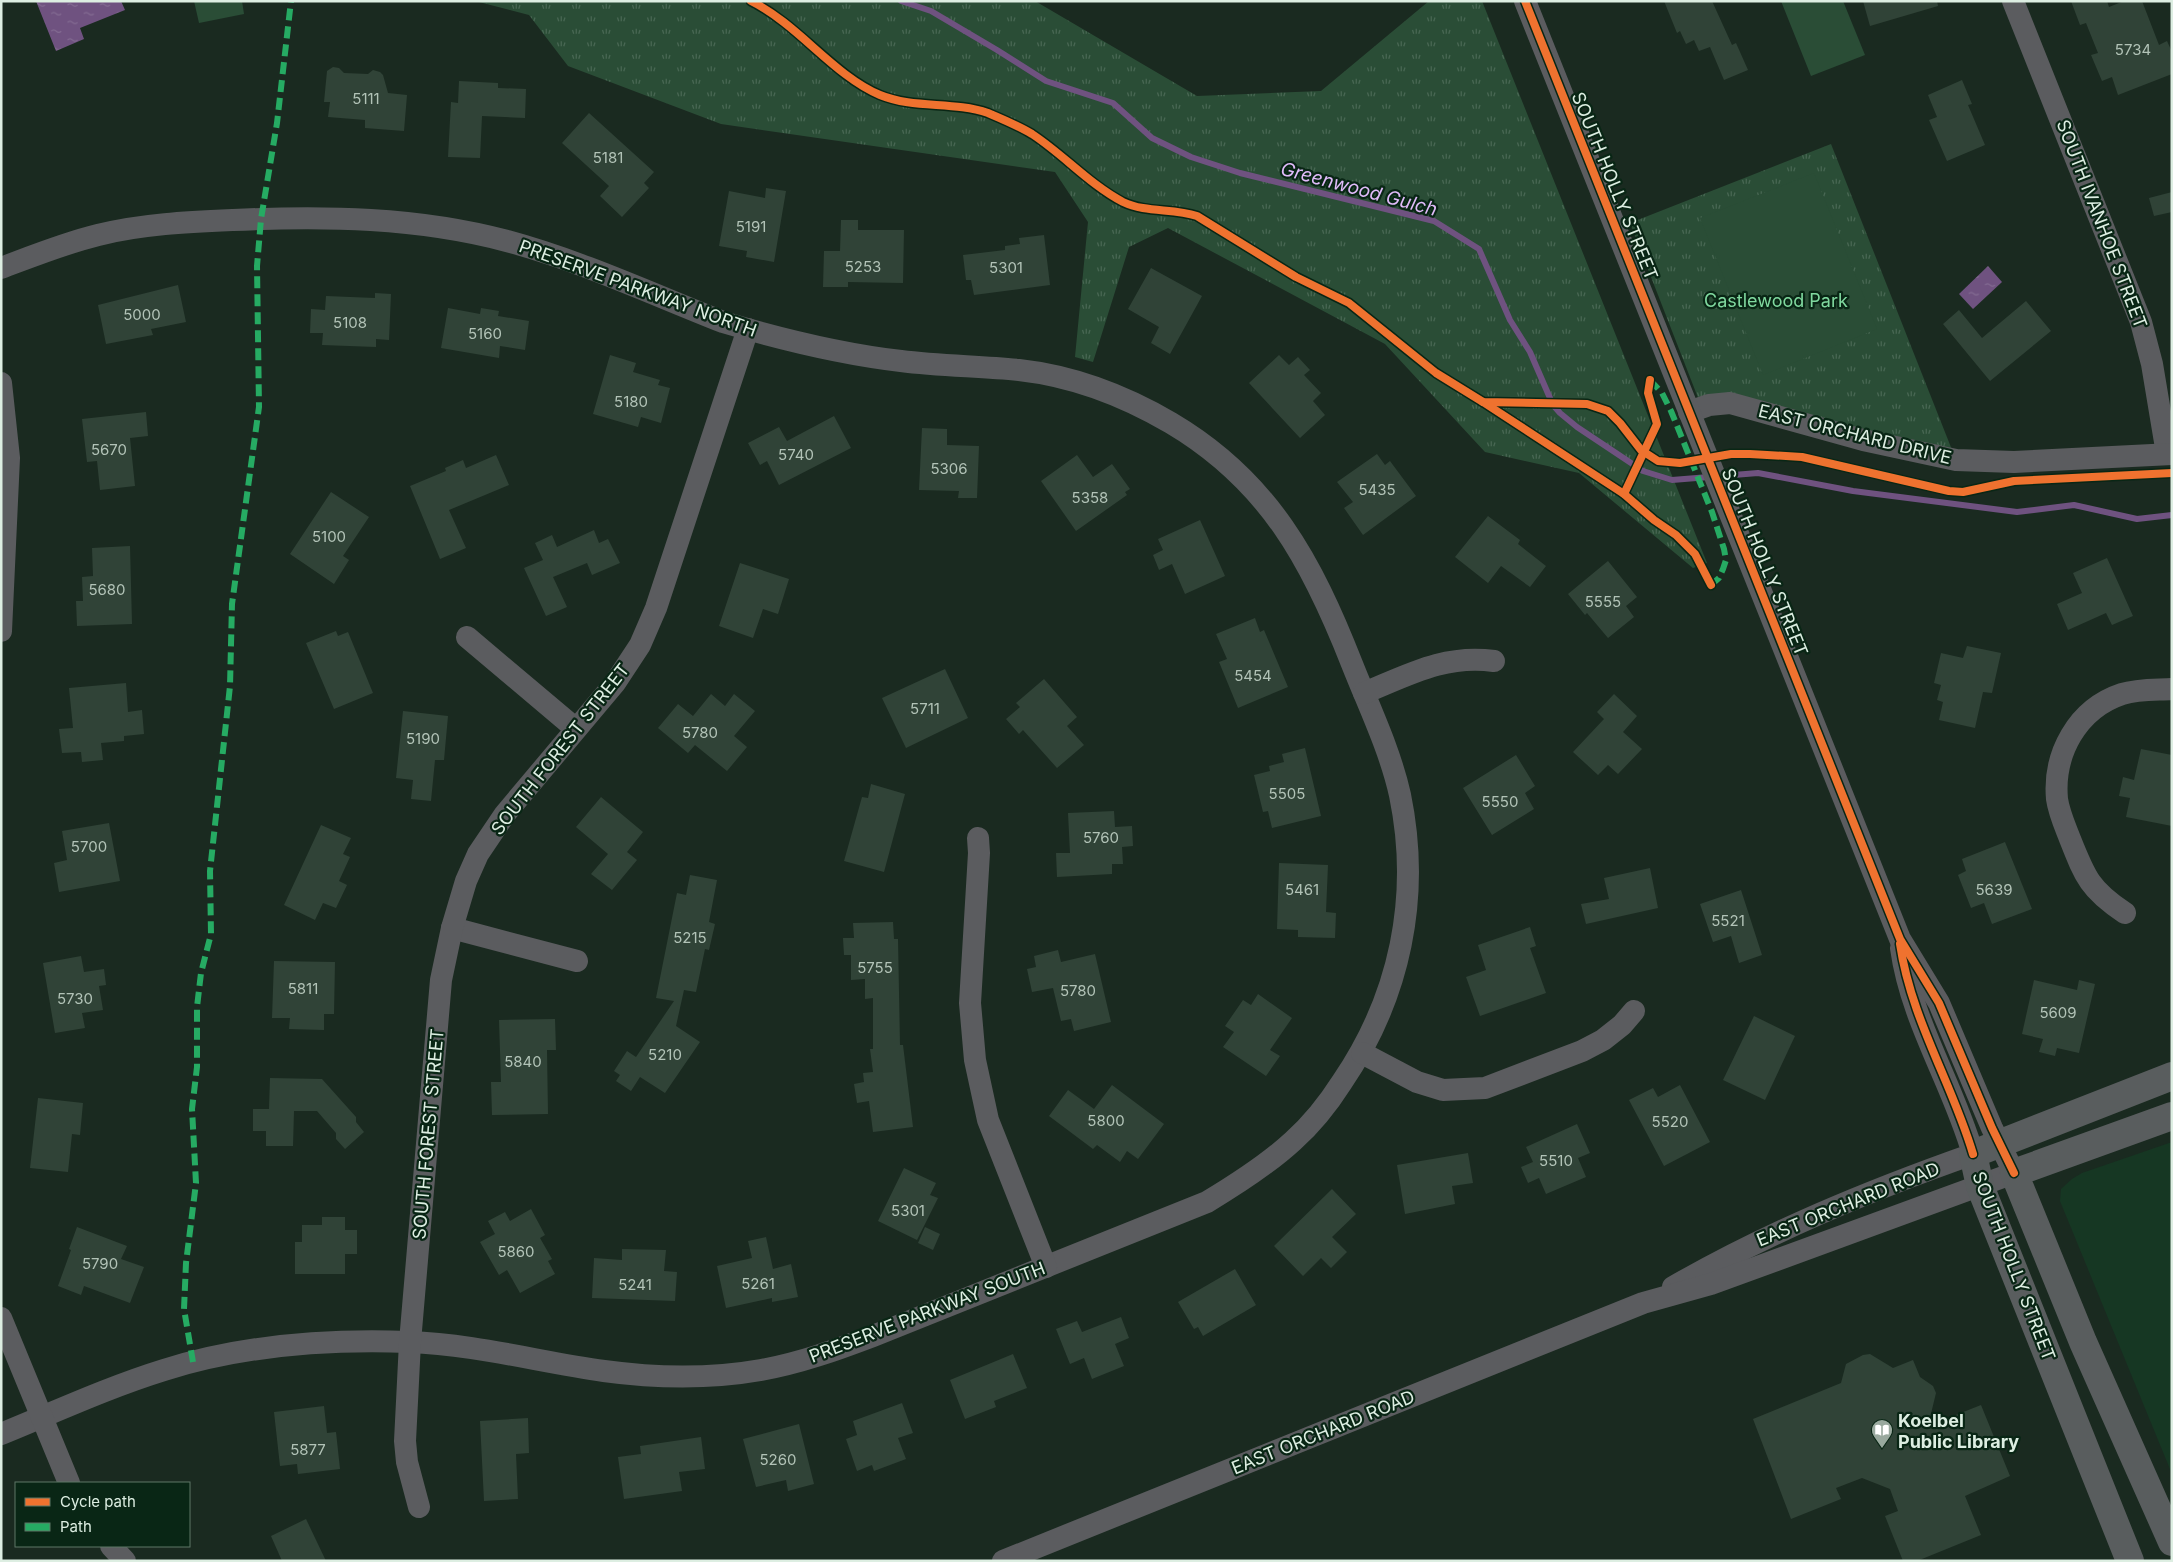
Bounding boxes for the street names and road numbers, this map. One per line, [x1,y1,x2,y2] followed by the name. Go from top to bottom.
[1568,89,1662,283] street label: SOUTH HOLLY STREET
[2052,117,2152,331] street label: SOUTH IVANHOE STREET
[516,235,760,341] street label: PRESERVE PARKWAY NORTH
[1756,400,1954,468] street label: EAST ORCHARD DRIVE
[1718,465,1812,659] street label: SOUTH HOLLY STREET
[487,659,633,839] street label: SOUTH FOREST STREET
[408,1028,448,1240] street label: SOUTH FOREST STREET
[1753,1158,1943,1250] street label: EAST ORCHARD ROAD
[1968,1168,2060,1364] street label: SOUTH HOLLY STREET
[806,1257,1048,1367] street label: PRESERVE PARKWAY SOUTH
[1228,1386,1418,1478] street label: EAST ORCHARD ROAD

